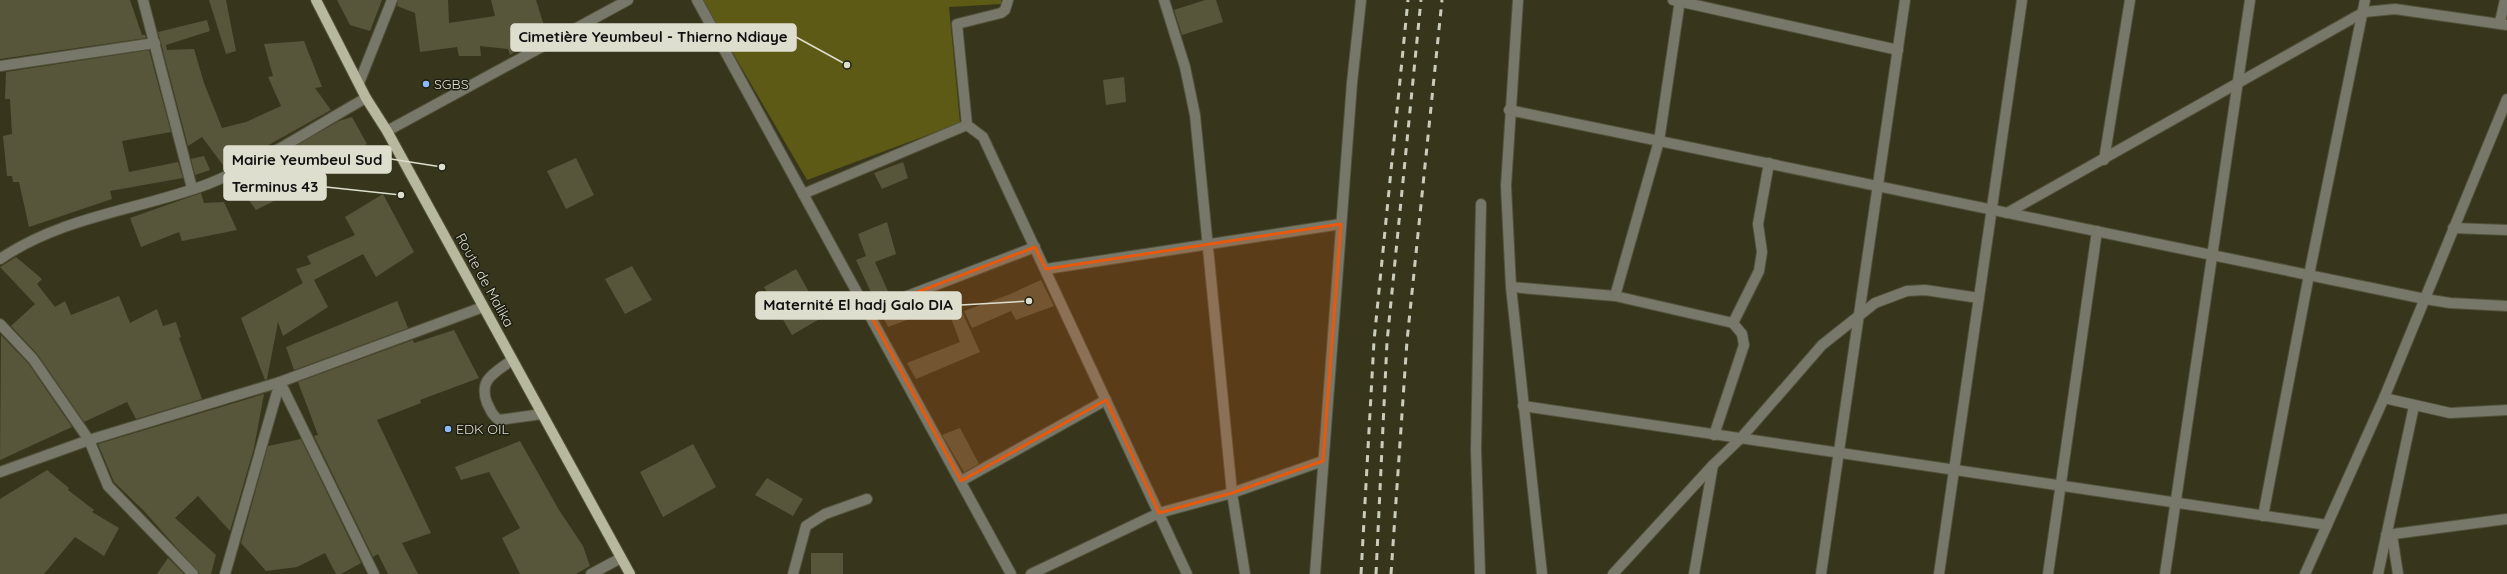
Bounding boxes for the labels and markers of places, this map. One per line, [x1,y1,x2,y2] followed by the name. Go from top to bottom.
[511,24,796,51] callout: Cimetière Yeumbeul - Thierno Ndiaye
[434,75,469,93] place label: SGBS
[421,79,431,89] marker: SGBS
[224,146,391,173] callout: Mairie Yeumbeul Sud
[224,173,326,200] callout: Terminus 43
[756,292,961,319] callout: Maternité El hadj Galo DIA
[456,420,510,438] place label: EDK OIL
[443,424,453,434] marker: EDK OIL

